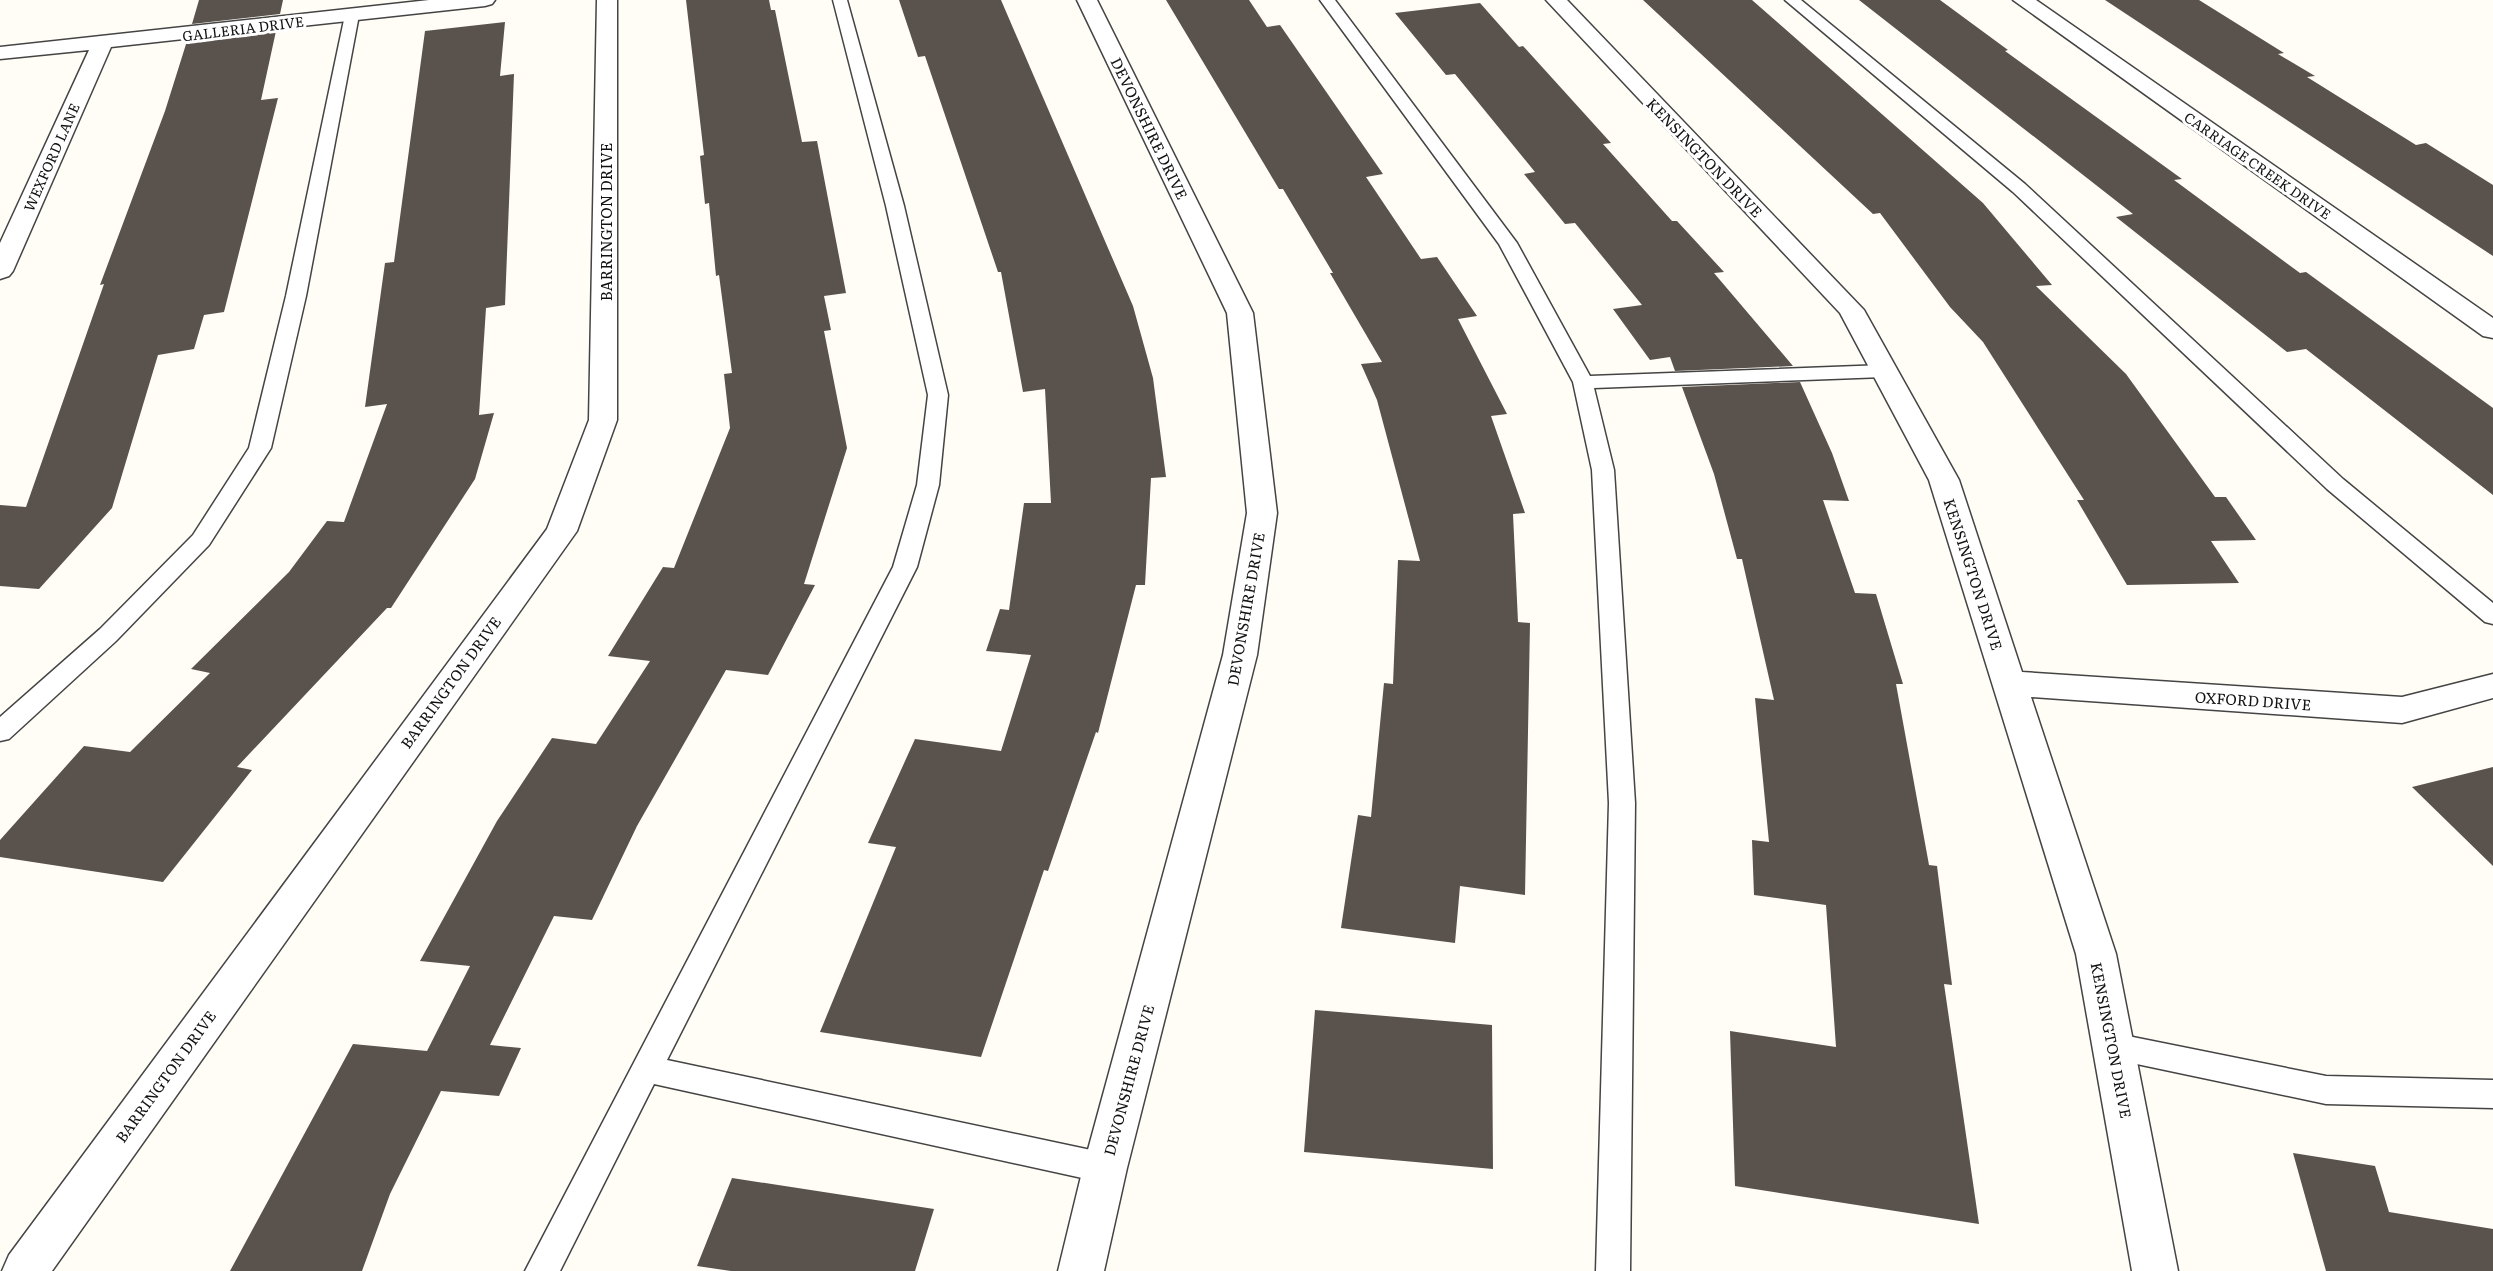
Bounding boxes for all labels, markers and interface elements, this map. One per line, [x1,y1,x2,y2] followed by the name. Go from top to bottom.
[181,11,305,45] street label: GALLERIA DRIVE
[1106,53,1194,203] street label: DEVONSHIRE DRIVE
[1642,92,1768,222] street label: KENSINGTON DRIVE
[18,100,84,214] street label: WEXFORD LANE
[2181,107,2335,223] street label: CARRIAGE CREEK DRIVE
[594,143,617,301] street label: BARRINGTON DRIVE
[1939,495,2009,653] street label: KENSINGTON DRIVE
[1220,530,1270,688] street label: DEVONSHIRE DRIVE
[394,611,506,753] street label: BARRINGTON DRIVE
[2194,684,2312,716] street label: OXFORD DRIVE
[2086,960,2138,1120] street label: KENSINGTON DRIVE
[1097,1002,1159,1158] street label: DEVONSHIRE DRIVE
[109,1005,221,1147] street label: BARRINGTON DRIVE

